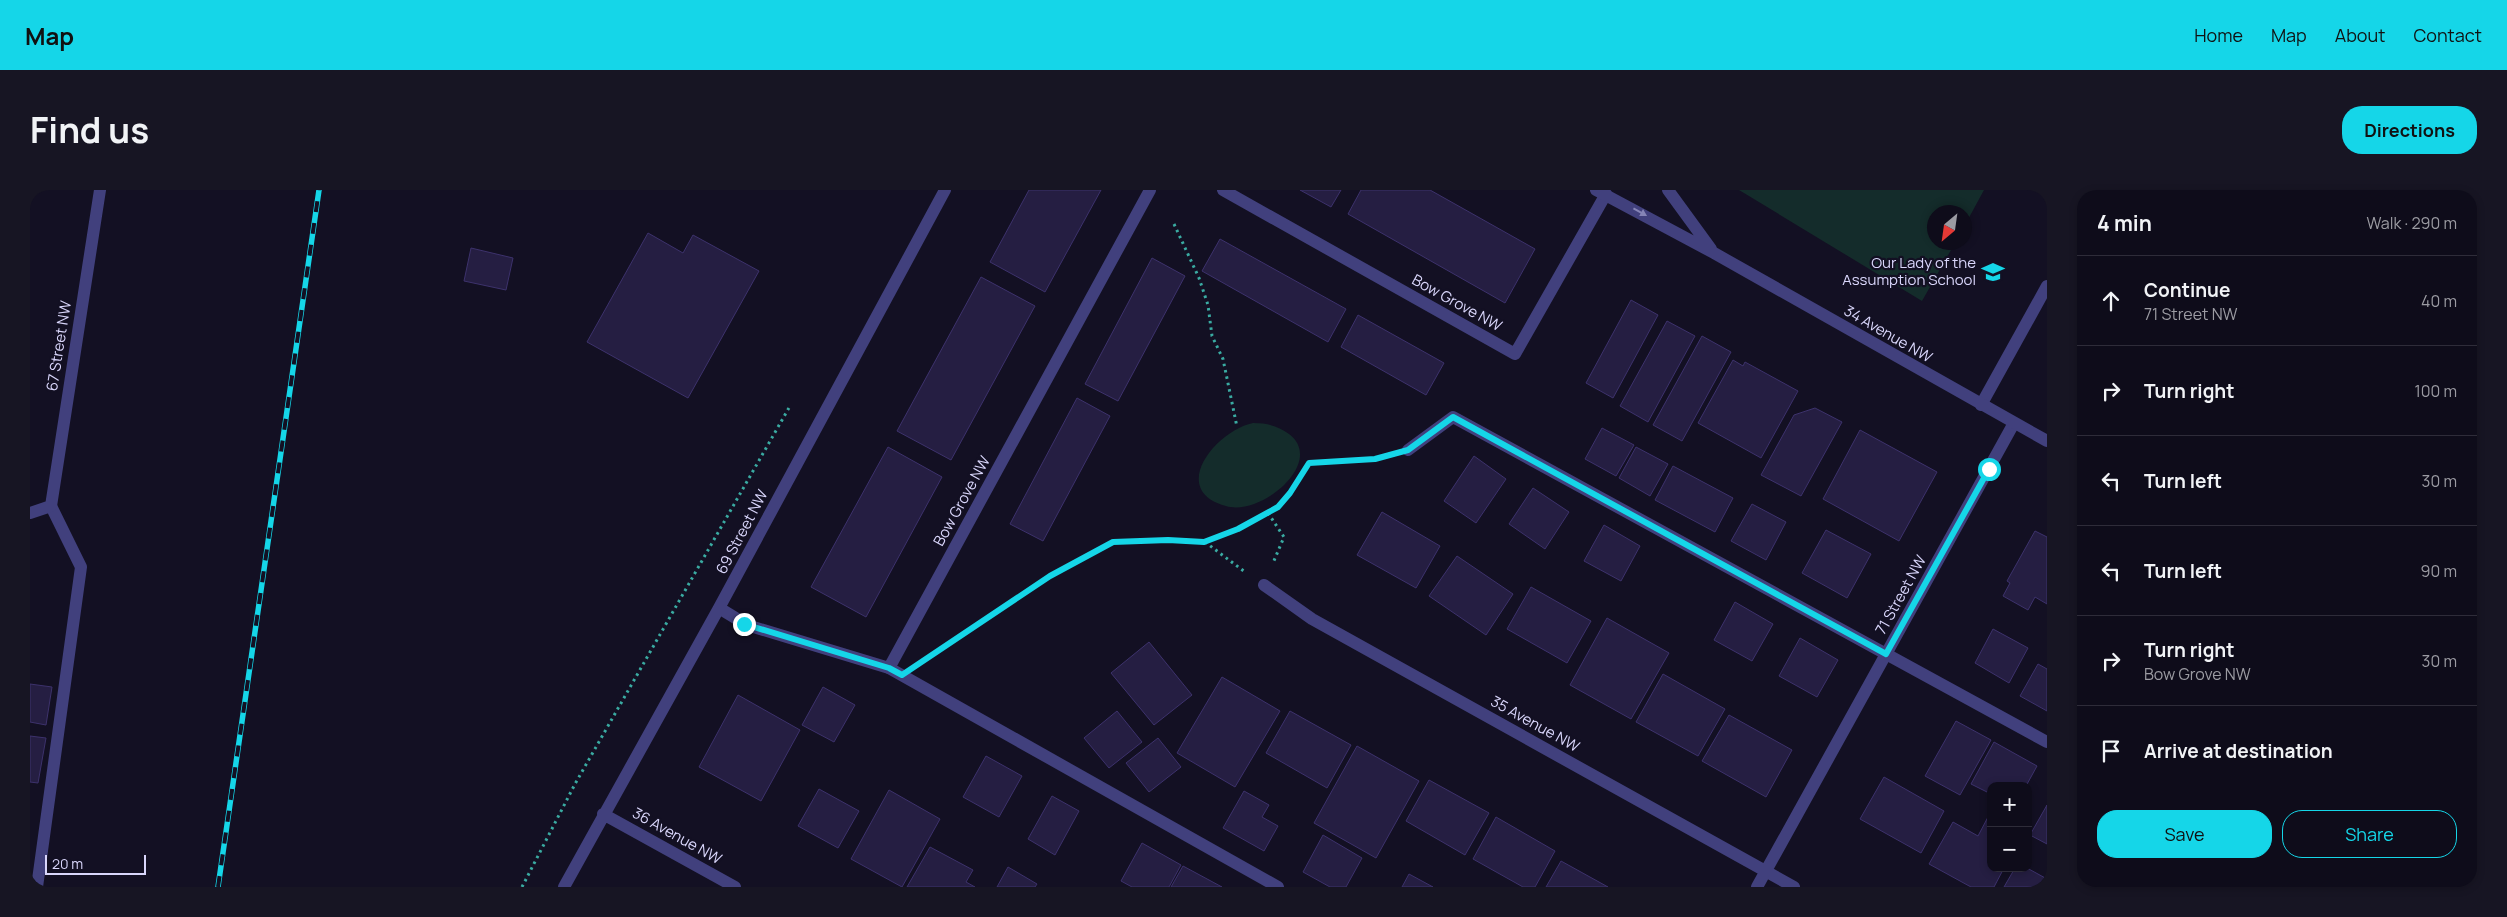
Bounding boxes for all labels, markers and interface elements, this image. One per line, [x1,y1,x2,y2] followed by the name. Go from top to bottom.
[25,19,74,52] text: Map
[2194,23,2243,47] text: Home
[2271,23,2307,47] text: Map
[2335,23,2385,47] text: About
[2413,23,2482,47] text: Contact
[30,106,149,154] text: Find us
[2342,106,2477,154] button: Directions
[1927,205,1972,250] north arrow
[1633,208,1646,217] one-way arrow
[2097,209,2152,237] text: 4 min
[2367,212,2457,234] text: Walk · 290 m
[1842,252,1976,290] place label: Our Lady of the Assumption School
[1980,259,2006,285] school or university icon: Our Lady of the Assumption School
[1408,269,1506,336] street label: Bow Grove NW
[2144,277,2230,303] text: Continue
[2097,287,2125,315] icon: ahead
[2421,290,2457,312] text: 40 m
[41,299,76,393] street label: 67 Street NW
[1840,300,1936,367] street label: 34 Avenue NW
[2144,303,2238,325] text: 71 Street NW
[2097,377,2125,405] icon: right
[2144,378,2234,404] text: Turn right
[2414,380,2457,402] text: 100 m
[928,452,995,550] street label: Bow Grove NW
[1978,458,2001,481] route start
[2097,467,2125,495] icon: left
[2144,468,2222,494] text: Turn left
[2422,470,2457,492] text: 30 m
[710,486,773,578] street label: 69 Street NW
[1870,551,1931,638] street label: 71 Street NW
[2097,557,2125,585] icon: left
[2144,558,2222,584] text: Turn left
[2421,560,2457,582] text: 90 m
[733,613,756,636] route end
[2144,637,2234,663] text: Turn right
[2097,647,2125,675] icon: right
[2422,650,2457,672] text: 30 m
[2144,663,2251,685] text: Bow Grove NW
[1487,690,1583,757] street label: 35 Avenue NW
[2097,737,2125,765] icon: arrive
[2144,738,2333,764] text: Arrive at destination
[1987,782,2032,872] map controls
[1987,782,2032,827] button: +
[629,802,726,869] street label: 36 Avenue NW
[2097,810,2272,858] button: Save
[2282,810,2457,858] button: Share
[1987,827,2032,872] button: −
[45,852,146,875] scale bar
[52,854,83,873] text: 20 m

